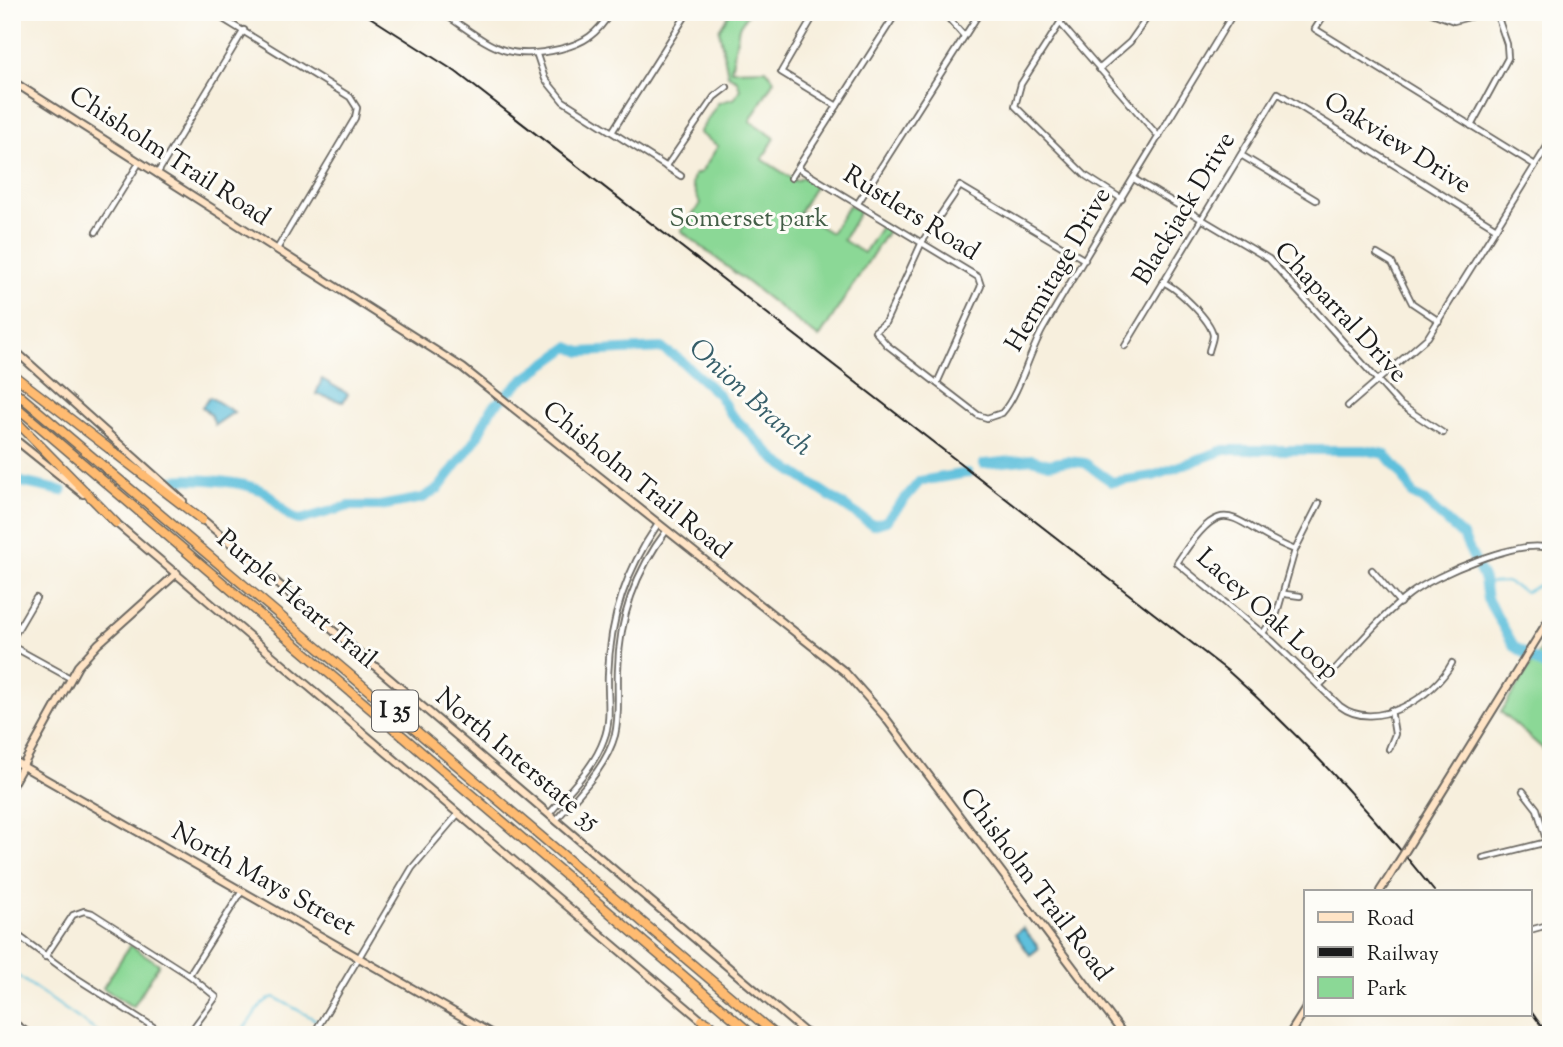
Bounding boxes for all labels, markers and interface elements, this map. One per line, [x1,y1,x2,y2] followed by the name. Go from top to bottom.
[61,78,277,236] street label: Chisholm Trail Road
[1316,84,1478,204] street label: Oakview Drive
[1125,125,1245,293] street label: Blackjack Drive
[835,157,987,271] street label: Rustlers Road
[997,181,1121,359] street label: Hermitage Drive
[669,201,829,238] park label: Somerset park
[1265,234,1415,392] street label: Chaparral Drive
[679,330,821,466] water label: Onion Branch
[534,393,739,569] street label: Chisholm Trail Road
[208,522,384,678] street label: Purple Heart Trail
[1187,541,1347,689] street label: Lacey Oak Loop
[427,680,608,840] street label: North Interstate 35
[372,690,418,732] road number: I 35
[950,781,1120,990] street label: Chisholm Trail Road
[164,814,362,946] street label: North Mays Street
[1304,890,1532,1016] legend
[1367,905,1414,935] text: Road
[1367,940,1439,970] text: Railway
[1367,975,1408,1005] text: Park

